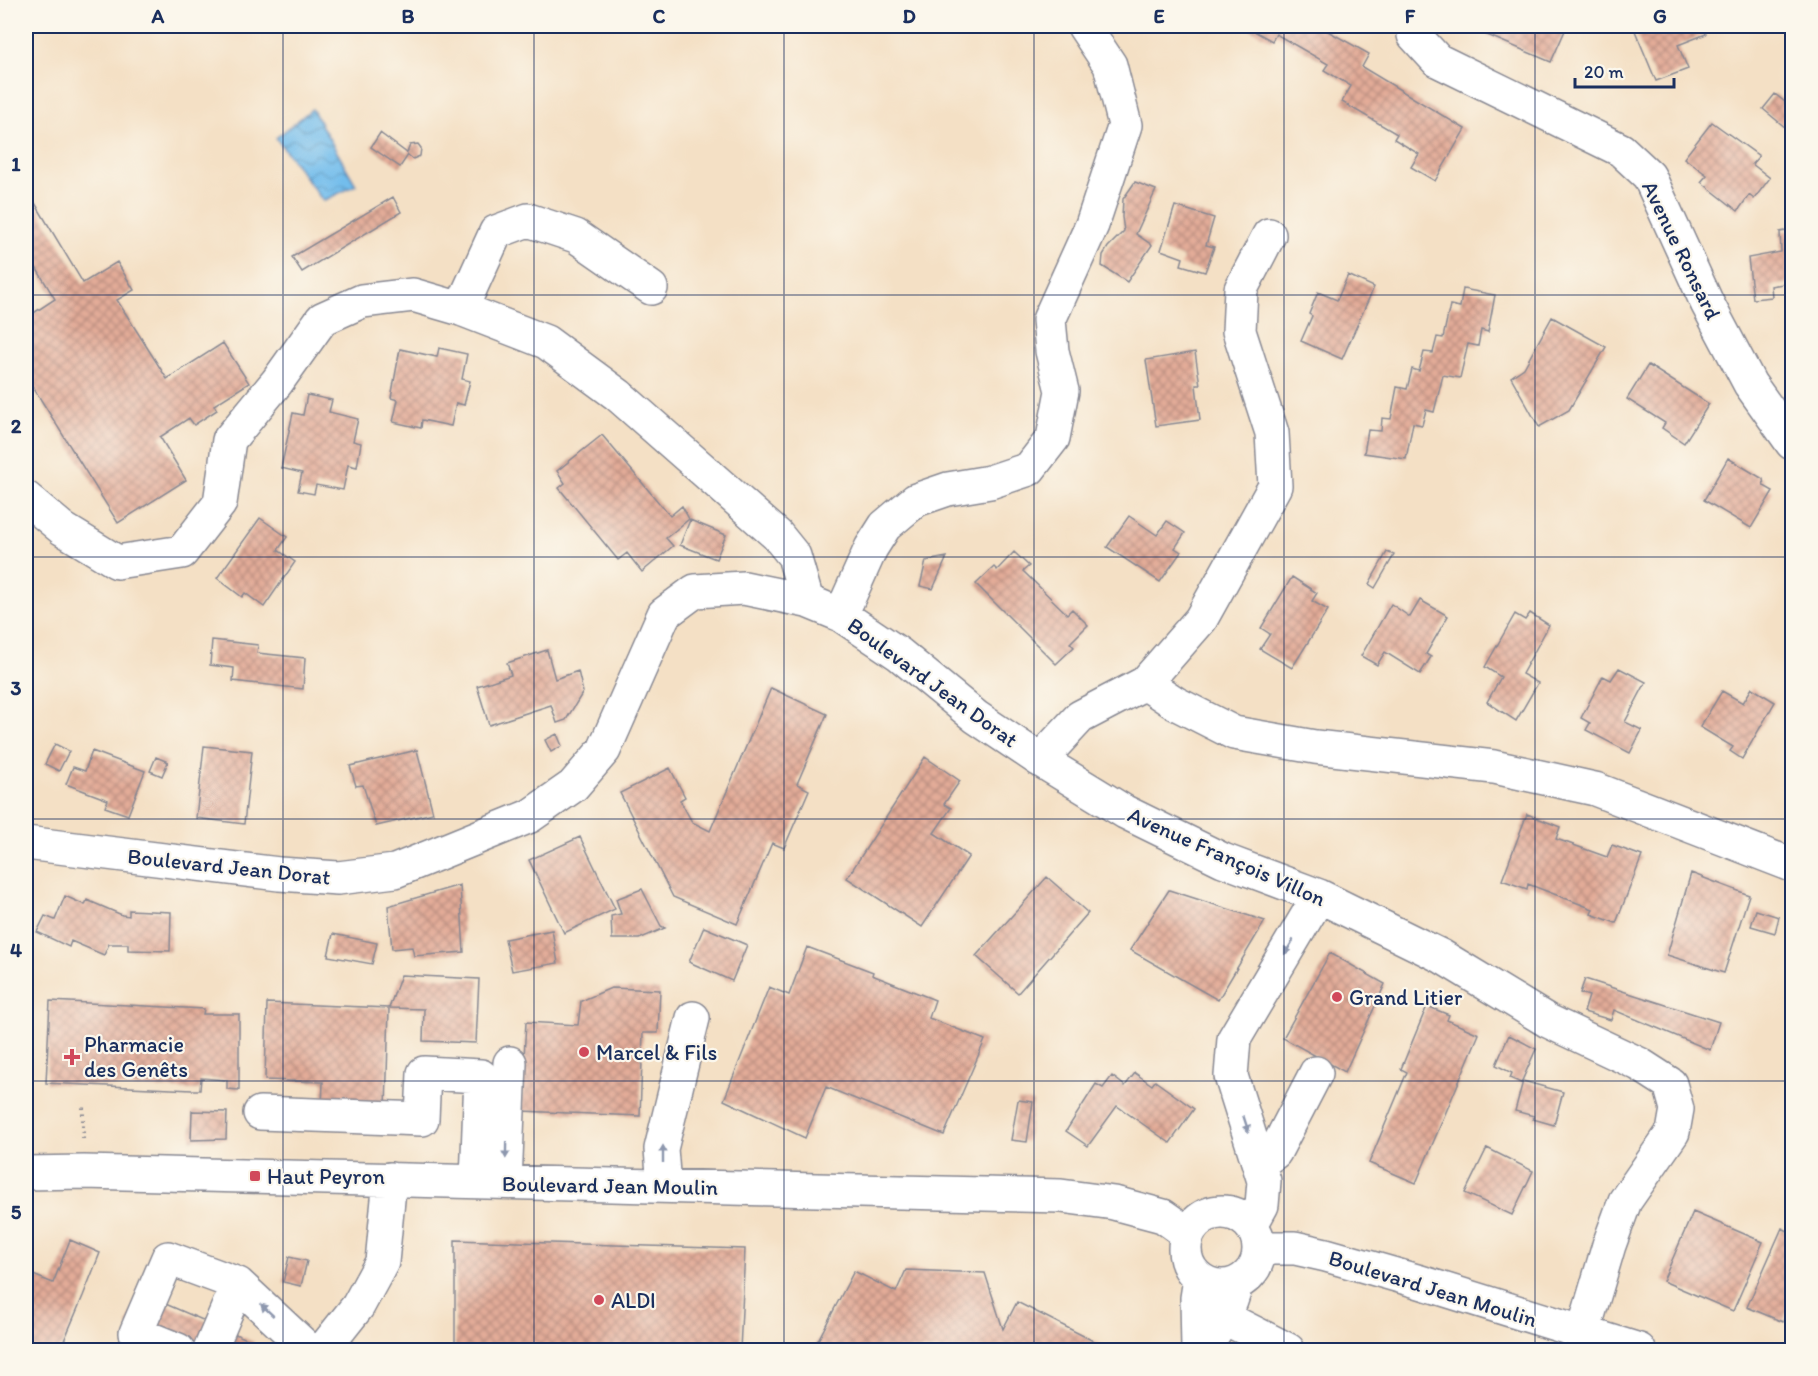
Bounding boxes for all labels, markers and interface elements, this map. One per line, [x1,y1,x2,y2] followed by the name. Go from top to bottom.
[151,4,165,28] text: A
[402,4,415,28] text: B
[653,4,666,28] text: C
[902,4,916,28] text: D
[1153,4,1165,28] text: E
[1405,4,1416,28] text: F
[1653,4,1667,28] text: G
[1575,51,1674,89] scale bar
[1584,61,1624,83] text: 20 m
[11,152,21,176] text: 1
[1636,176,1727,324] street label: Avenue Ronsard
[11,414,22,438] text: 2
[842,611,1023,753] street label: Boulevard Jean Dorat
[11,676,22,700] text: 3
[1124,801,1330,912] street label: Avenue François Villon
[126,842,332,891] street label: Boulevard Jean Dorat
[10,938,22,962] text: 4
[1284,939,1294,956] one-way arrow
[1349,984,1463,1011] place label: Grand Litier
[1330,990,1344,1004] marker: Grand Litier
[84,1031,188,1083] place label: Pharmacie des Genêts
[596,1039,717,1066] place label: Marcel & Fils
[577,1045,591,1059] marker: Marcel & Fils
[65,1050,79,1064] marker: Pharmacie des Genêts
[1242,1115,1251,1133] one-way arrow
[501,1140,511,1159] one-way arrow
[658,1144,667,1163] one-way arrow
[267,1163,385,1190] place label: Haut Peyron
[248,1169,262,1183] marker: Haut Peyron
[502,1170,719,1201] street label: Boulevard Jean Moulin
[11,1200,22,1224] text: 5
[1325,1244,1541,1333] street label: Boulevard Jean Moulin
[611,1287,656,1314] place label: ALDI
[592,1293,606,1307] marker: ALDI
[259,1303,274,1317] one-way arrow

